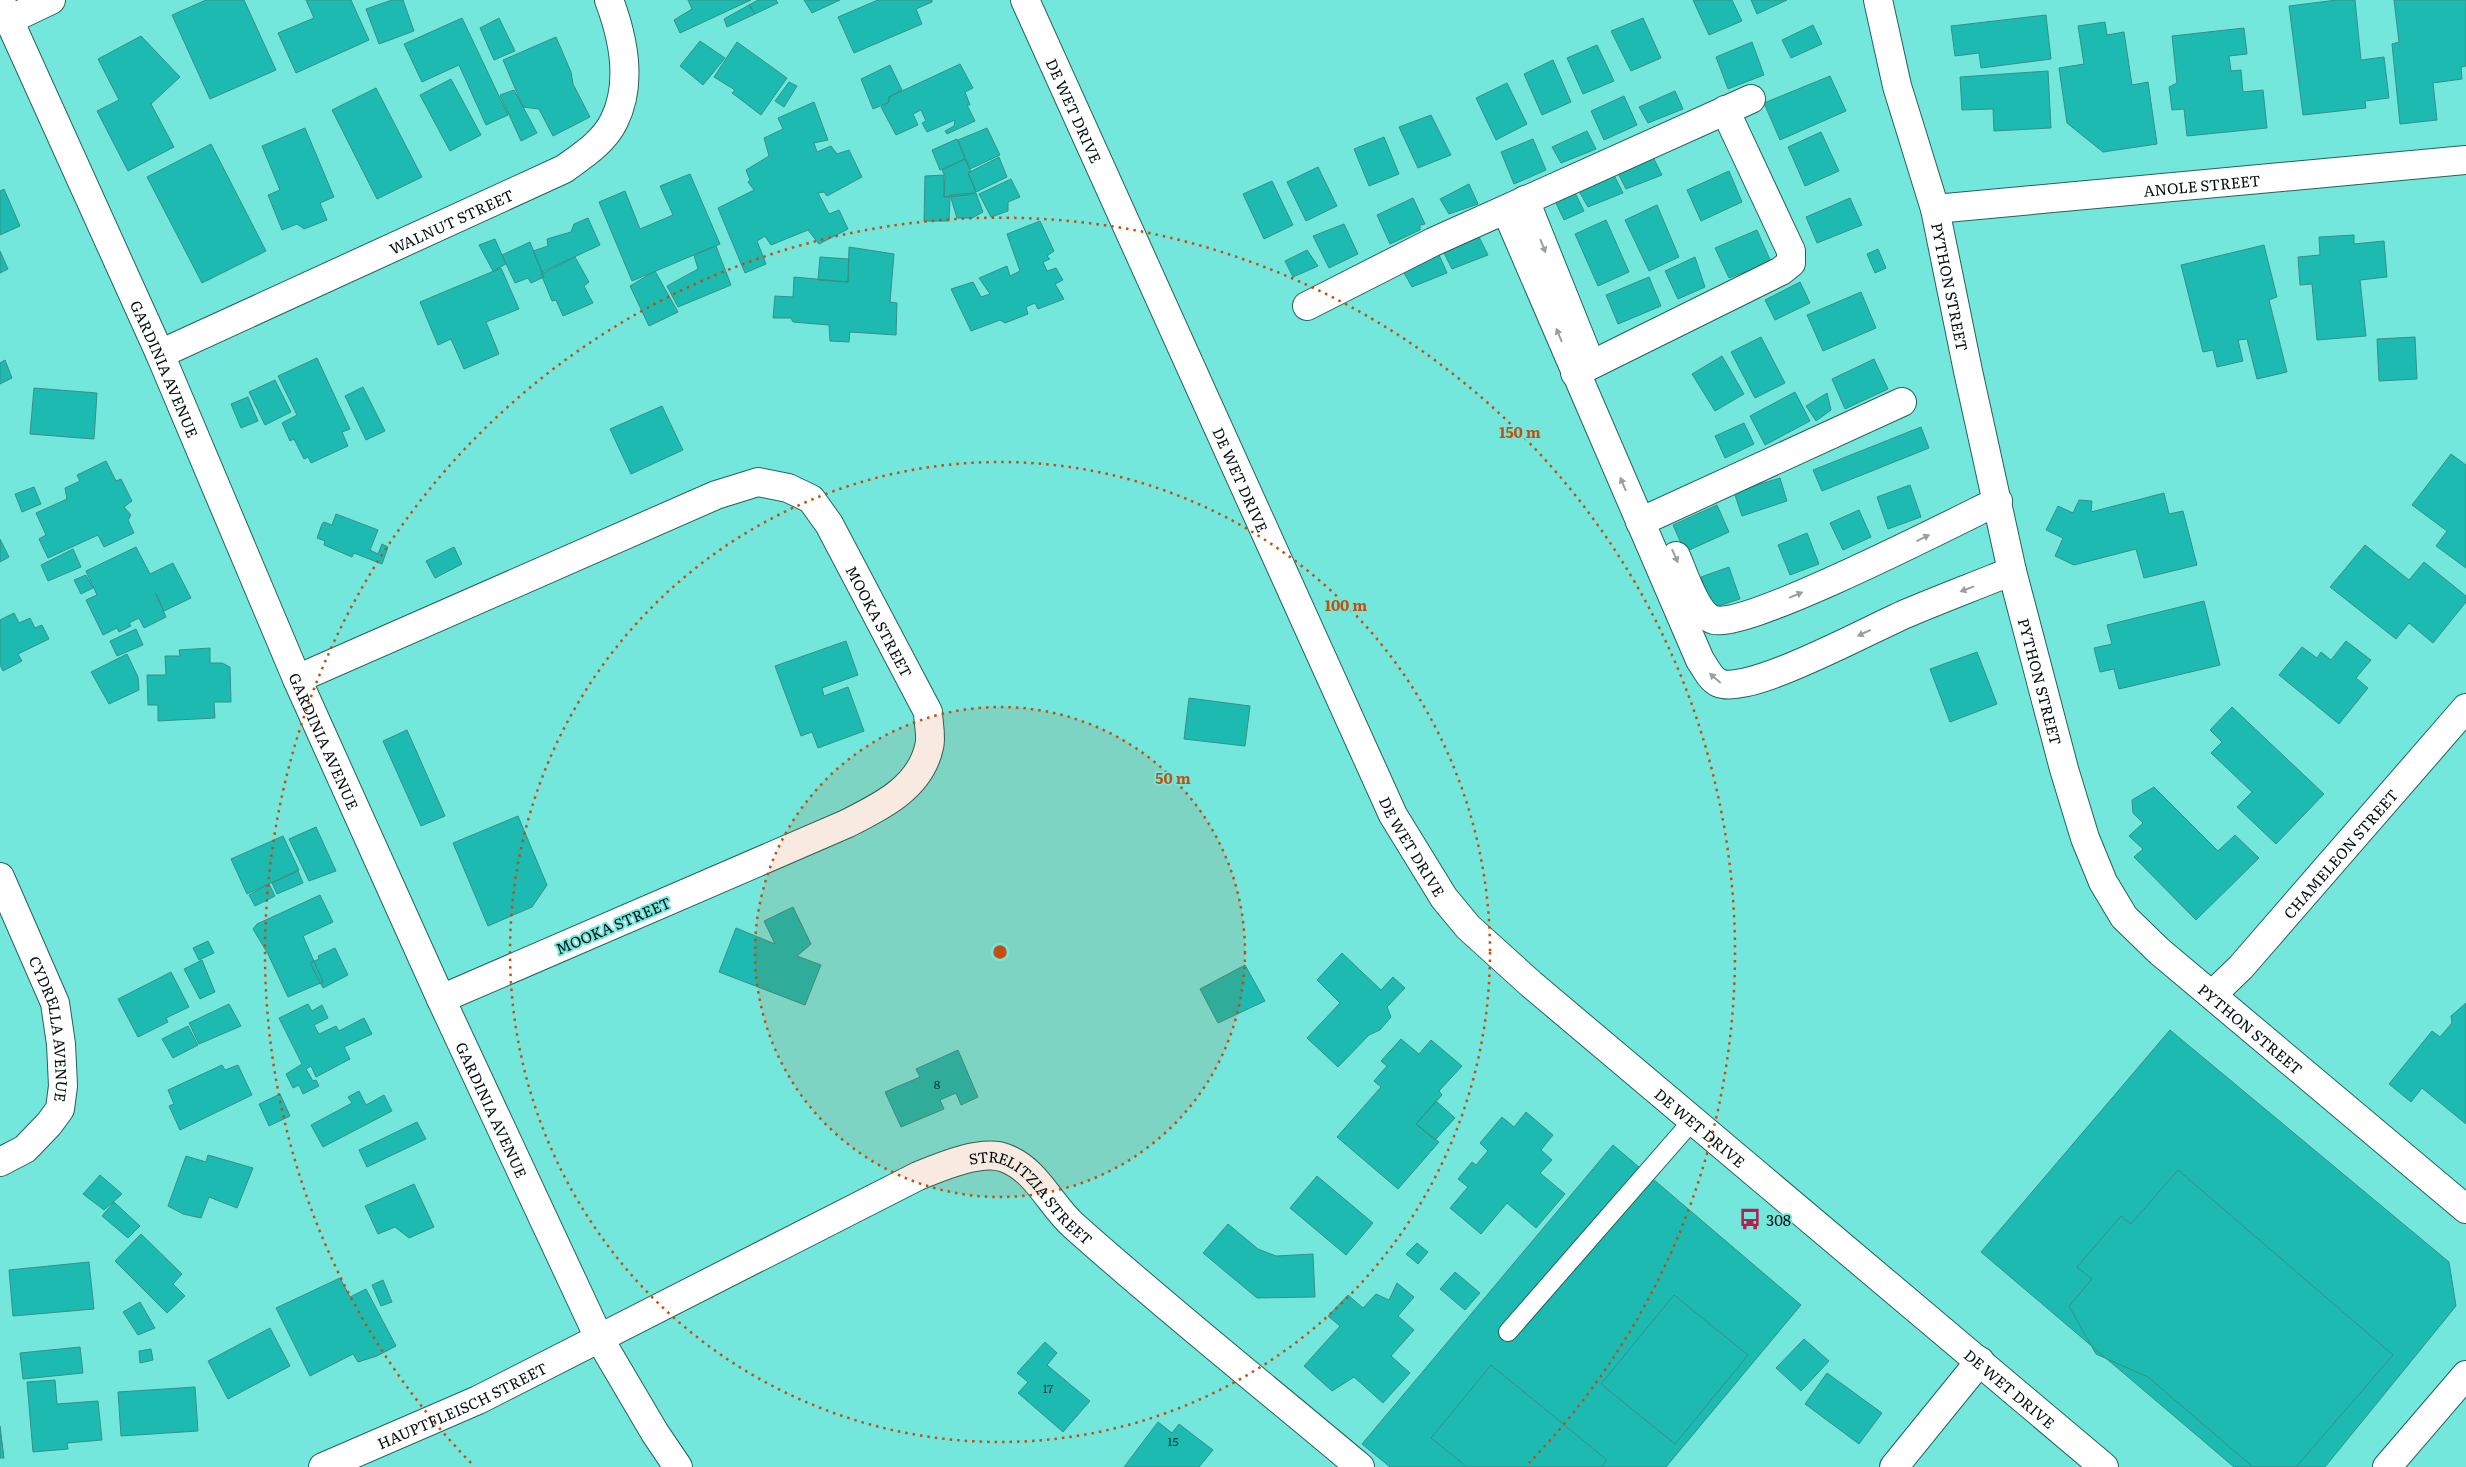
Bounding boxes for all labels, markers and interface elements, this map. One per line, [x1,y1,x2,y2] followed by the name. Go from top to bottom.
[1041,54,1108,166] street label: DE WET DRIVE
[2142,168,2261,201] street label: ANOLE STREET
[385,182,517,259] street label: WALNUT STREET
[1926,220,1975,353] street label: PYTHON STREET
[1540,238,1547,253] one-way arrow
[125,296,205,441] street label: GARDINIA AVENUE
[1554,328,1562,342] one-way arrow
[1499,420,1541,443] text: 150 m
[1208,423,1275,536] street label: DE WET DRIVE
[1619,477,1627,491] one-way arrow
[1916,533,1931,542] one-way arrow
[1672,549,1680,563] one-way arrow
[841,561,919,681] street label: MOOKA STREET
[1959,585,1974,593] one-way arrow
[1789,591,1803,599] one-way arrow
[1325,593,1367,616] text: 100 m
[2013,615,2069,747] street label: PYTHON STREET
[1857,629,1871,637] one-way arrow
[284,669,366,813] street label: GARDINIA AVENUE
[1708,672,1721,683] one-way arrow
[1155,766,1191,789] text: 50 m
[2277,783,2403,923] street label: CHAMELEON STREET
[1374,792,1452,900] street label: DE WET DRIVE
[552,890,674,960] street label: MOOKA STREET
[991,943,1009,961] centre of rings
[24,952,75,1104] street label: CYDRELLA AVENUE
[2193,977,2308,1079] street label: PYTHON STREET
[451,1038,534,1181] street label: GARDINIA AVENUE
[934,1075,941,1093] house number: 8
[1650,1082,1751,1172] street label: DE WET DRIVE
[966,1144,1098,1250] street label: STRELITZIA STREET
[1737,1206,1763,1232] bus stop icon: 308
[1766,1208,1791,1231] place label: 308
[1960,1343,2061,1433] street label: DE WET DRIVE
[373,1355,551,1454] street label: HAUPTFLEISCH STREET
[1043,1379,1053,1397] house number: 17
[1168,1432,1178,1450] house number: 15

